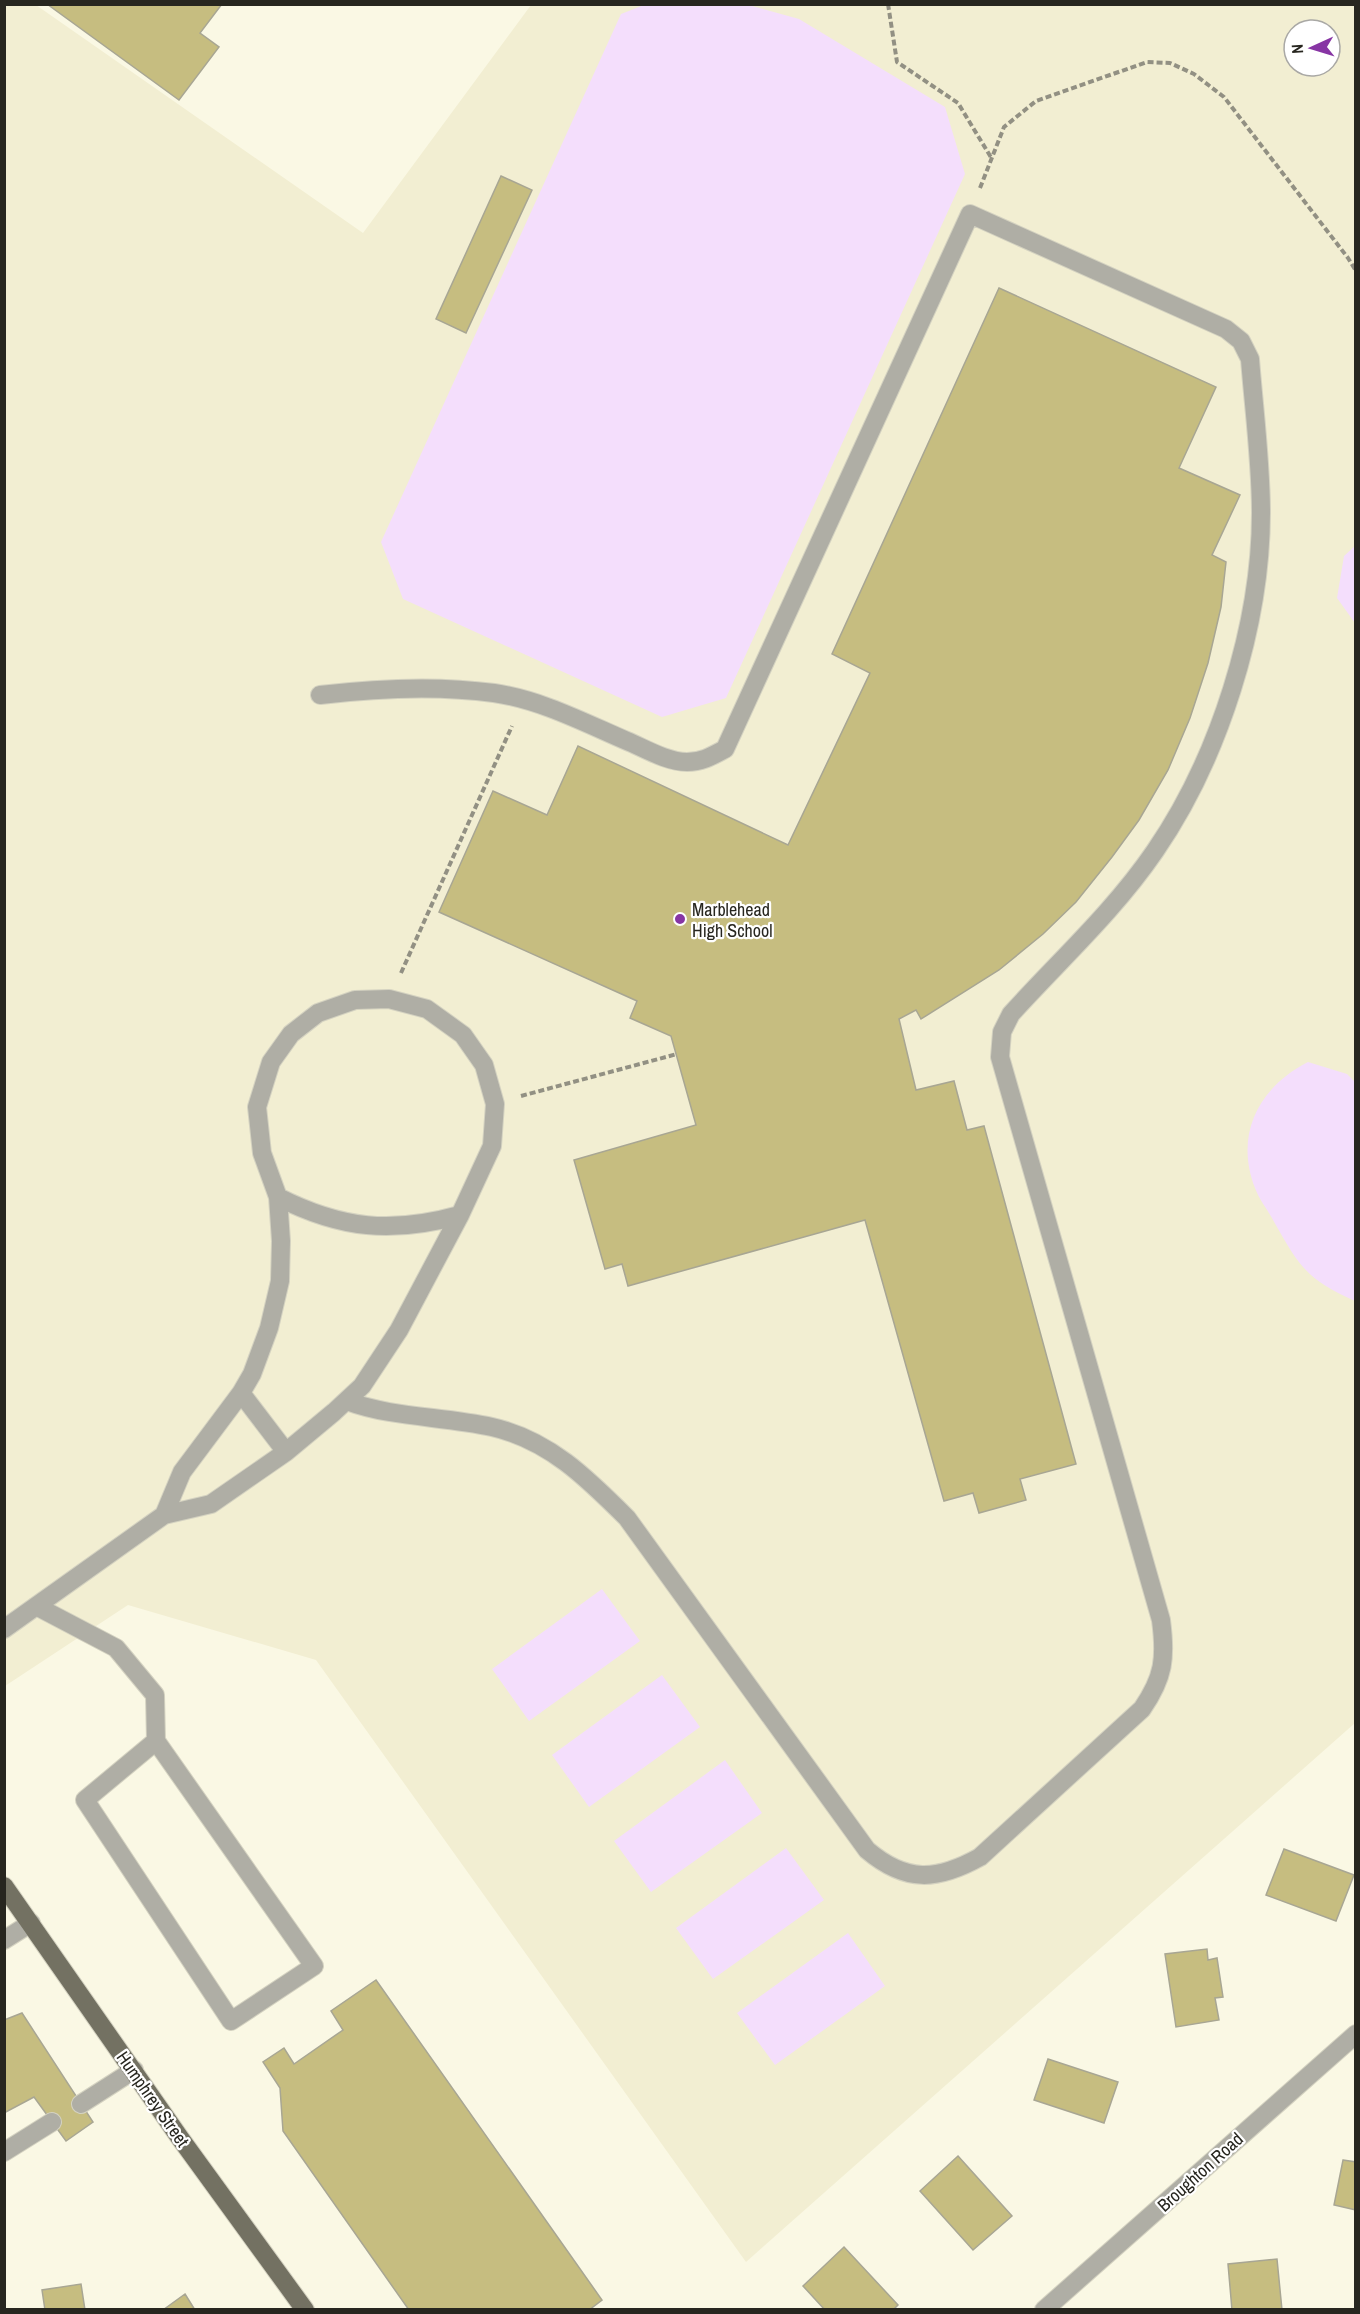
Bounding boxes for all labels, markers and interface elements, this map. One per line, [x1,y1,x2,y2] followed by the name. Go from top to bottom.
[1282,18,1342,78] north arrow
[1286,44,1308,55] text: N
[692,897,772,943] place label: Marblehead High School
[673,912,687,926] marker: Marblehead High School
[111,2046,195,2152] street label: Humphrey Street
[1152,2127,1248,2217] street label: Broughton Road

